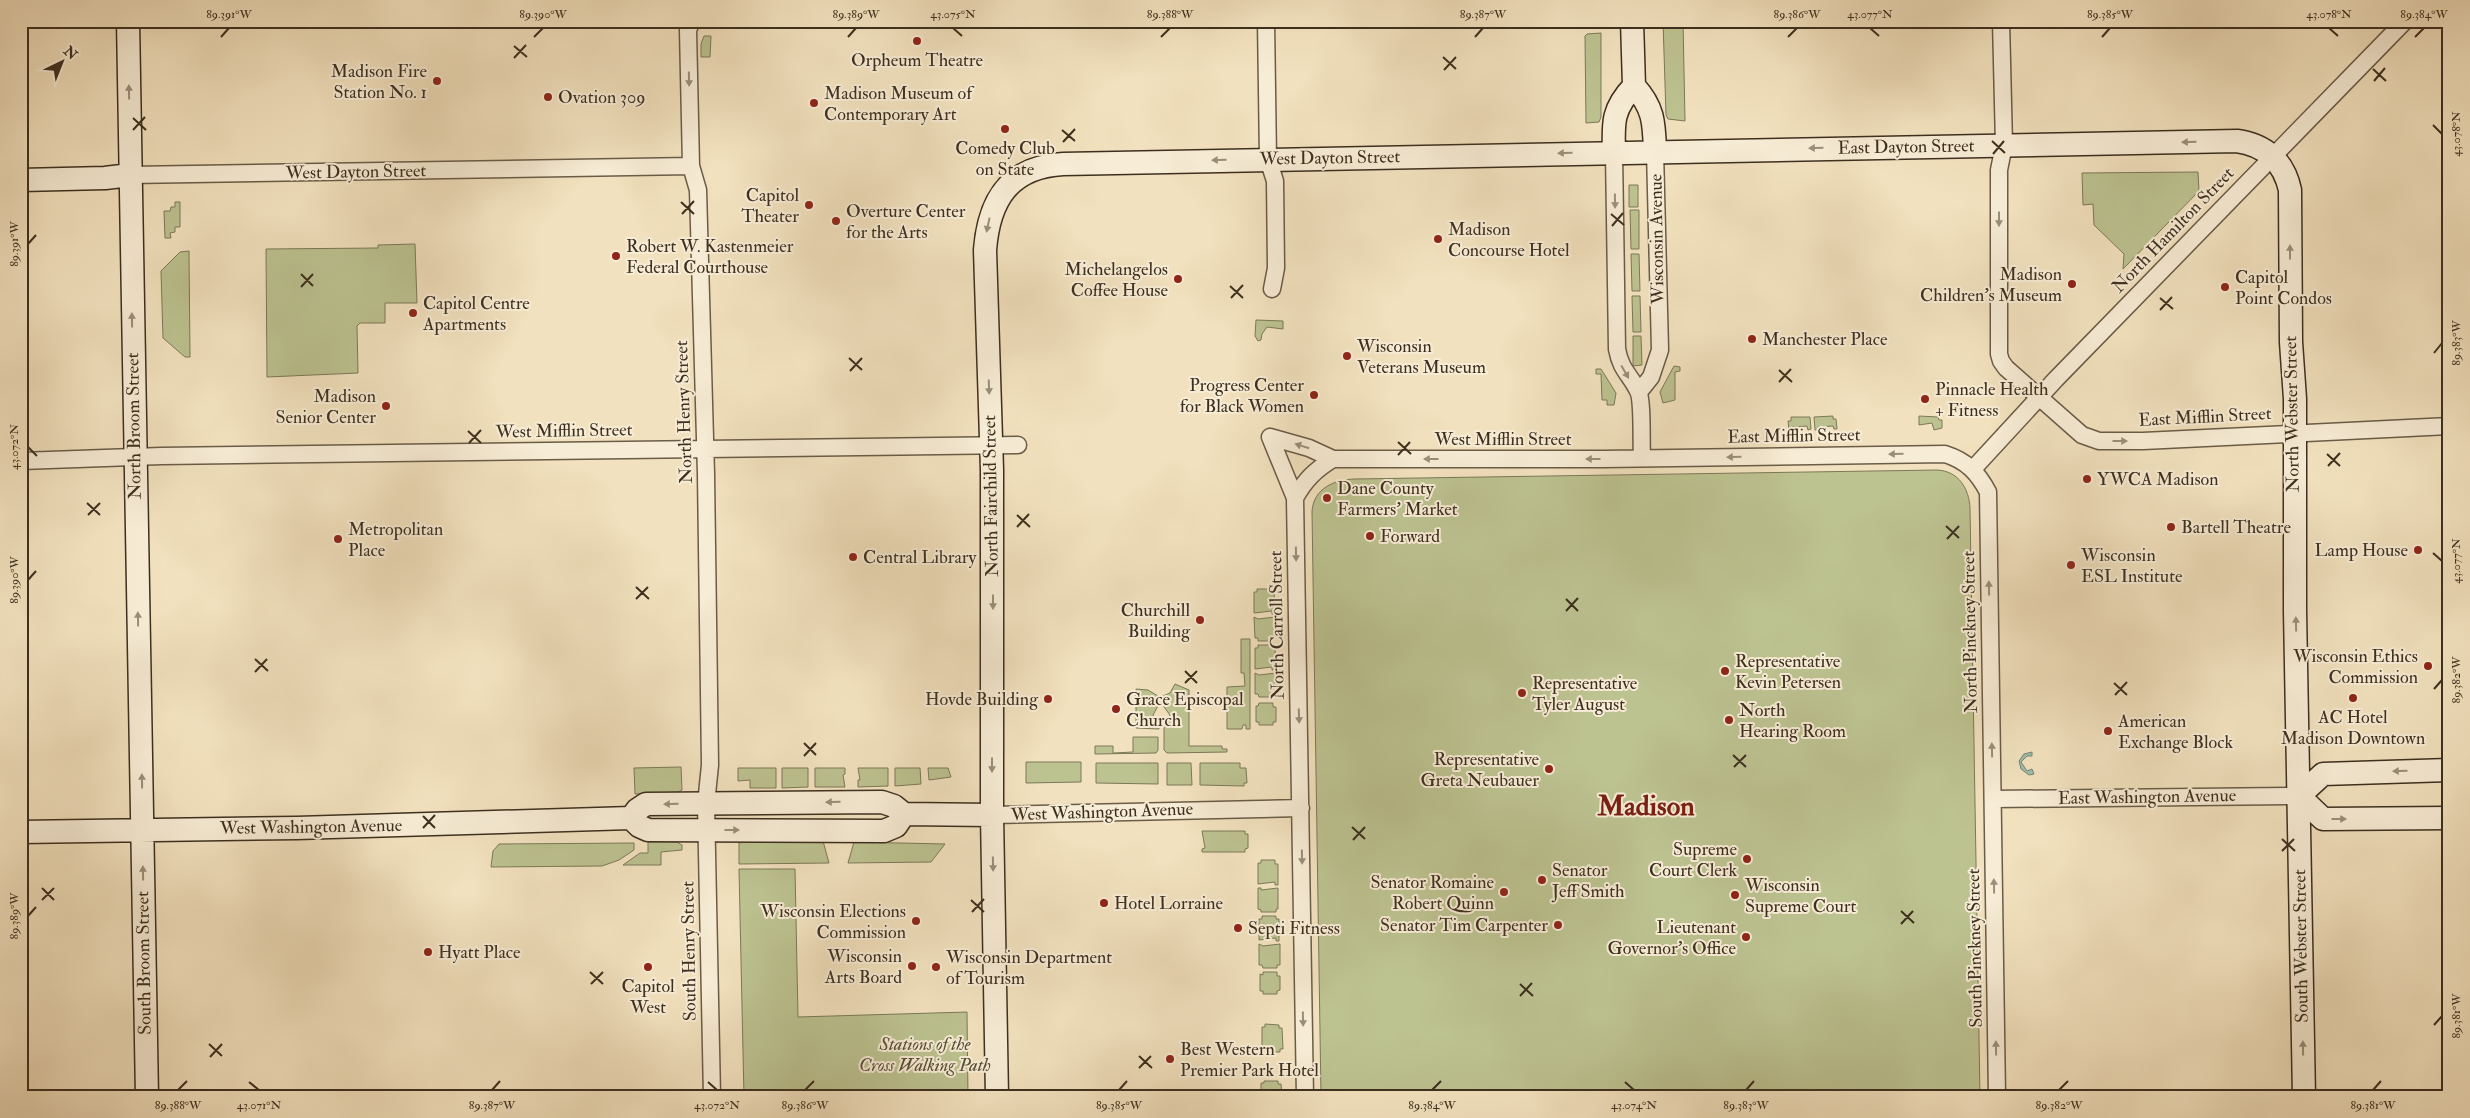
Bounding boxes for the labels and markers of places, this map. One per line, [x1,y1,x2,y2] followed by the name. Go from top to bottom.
[911,35,923,47] marker: Orpheum Theatre
[851,49,984,72] place label: Orpheum Theatre
[331,60,427,104] place label: Madison Fire Station No. 1
[431,75,443,87] marker: Madison Fire Station No. 1
[824,82,975,126] place label: Madison Museum of Contemporary Art
[558,86,645,109] place label: Ovation 309
[542,91,554,103] marker: Ovation 309
[808,97,820,109] marker: Madison Museum of Contemporary Art
[999,123,1011,135] marker: Comedy Club on State
[955,137,1055,181] place label: Comedy Club on State
[741,184,799,228] place label: Capitol Theater
[803,199,815,211] marker: Capitol Theater
[846,200,966,244] place label: Overture Center for the Arts
[830,215,842,227] marker: Overture Center for the Arts
[1448,218,1570,262] place label: Madison Concourse Hotel
[1432,233,1444,245] marker: Madison Concourse Hotel
[626,235,794,279] place label: Robert W. Kastenmeier Federal Courthouse
[610,250,622,262] marker: Robert W. Kastenmeier Federal Courthouse
[1065,258,1168,302] place label: Michelangelos Coffee House
[1920,263,2062,307] place label: Madison Children's Museum
[2235,266,2332,310] place label: Capitol Point Condos
[1172,273,1184,285] marker: Michelangelos Coffee House
[2066,278,2078,290] marker: Madison Children's Museum
[2219,281,2231,293] marker: Capitol Point Condos
[422,292,530,336] place label: Capitol Centre Apartments
[407,307,419,319] marker: Capitol Centre Apartments
[1762,328,1888,351] place label: Manchester Place
[1746,333,1758,345] marker: Manchester Place
[1356,335,1486,379] place label: Wisconsin Veterans Museum
[1341,350,1353,362] marker: Wisconsin Veterans Museum
[1180,374,1304,418] place label: Progress Center for Black Women
[1935,378,2049,422] place label: Pinnacle Health + Fitness
[275,385,376,429] place label: Madison Senior Center
[1308,389,1320,401] marker: Progress Center for Black Women
[1919,393,1931,405] marker: Pinnacle Health + Fitness
[380,400,392,412] marker: Madison Senior Center
[2097,468,2219,491] place label: YWCA Madison
[2081,473,2093,485] marker: YWCA Madison
[1337,477,1458,521] place label: Dane County Farmers' Market
[1321,492,1333,504] marker: Dane County Farmers' Market
[2181,516,2291,539] place label: Bartell Theatre
[348,518,443,562] place label: Metropolitan Place
[2165,521,2177,533] marker: Bartell Theatre
[1380,525,1440,548] place label: Forward
[1364,530,1376,542] marker: Forward
[332,533,344,545] marker: Metropolitan Place
[2315,539,2408,562] place label: Lamp House
[2080,544,2183,588] place label: Wisconsin ESL Institute
[2412,544,2424,556] marker: Lamp House
[863,546,978,569] place label: Central Library
[847,551,859,563] marker: Central Library
[2065,559,2077,571] marker: Wisconsin ESL Institute
[1121,599,1191,643] place label: Churchill Building
[1194,614,1206,626] marker: Churchill Building
[2292,645,2418,689] place label: Wisconsin Ethics Commission
[1735,650,1841,694] place label: Representative Kevin Petersen
[2422,660,2434,672] marker: Wisconsin Ethics Commission
[1719,665,1731,677] marker: Representative Kevin Petersen
[1532,672,1638,716] place label: Representative Tyler August
[1516,687,1528,699] marker: Representative Tyler August
[925,688,1039,711] place label: Hovde Building
[1126,688,1244,732] place label: Grace Episcopal Church
[2347,692,2359,704] marker: AC Hotel Madison Downtown
[1042,693,1054,705] marker: Hovde Building
[1739,699,1846,743] place label: North Hearing Room
[1110,703,1122,715] marker: Grace Episcopal Church
[2281,706,2425,750] place label: AC Hotel Madison Downtown
[2117,710,2234,754] place label: American Exchange Block
[1723,714,1735,726] marker: North Hearing Room
[2102,725,2114,737] marker: American Exchange Block
[1420,748,1539,792] place label: Representative Greta Neubauer
[1543,763,1555,775] marker: Representative Greta Neubauer
[1649,838,1737,882] place label: Supreme Court Clerk
[1741,853,1753,865] marker: Supreme Court Clerk
[1551,859,1625,903] place label: Senator Jeff Smith
[1371,871,1494,915] place label: Senator Romaine Robert Quinn
[1536,874,1548,886] marker: Senator Jeff Smith
[1744,874,1857,918] place label: Wisconsin Supreme Court
[1498,886,1510,898] marker: Senator Romaine Robert Quinn
[1729,889,1741,901] marker: Wisconsin Supreme Court
[1114,892,1224,915] place label: Hotel Lorraine
[1098,897,1110,909] marker: Hotel Lorraine
[760,900,906,944] place label: Wisconsin Elections Commission
[1380,914,1548,937] place label: Senator Tim Carpenter
[910,915,922,927] marker: Wisconsin Elections Commission
[1608,916,1736,960] place label: Lieutenant Governor's Office
[1248,917,1340,940] place label: Septi Fitness
[1552,919,1564,931] marker: Senator Tim Carpenter
[1232,922,1244,934] marker: Septi Fitness
[1740,931,1752,943] marker: Lieutenant Governor's Office
[438,941,521,964] place label: Hyatt Place
[824,945,902,989] place label: Wisconsin Arts Board
[422,946,434,958] marker: Hyatt Place
[945,946,1112,990] place label: Wisconsin Department of Tourism
[906,960,918,972] marker: Wisconsin Arts Board
[642,961,654,973] marker: Capitol West
[930,961,942,973] marker: Wisconsin Department of Tourism
[621,975,675,1019] place label: Capitol West
[1180,1038,1319,1082] place label: Best Western Premier Park Hotel
[1164,1053,1176,1065] marker: Best Western Premier Park Hotel

